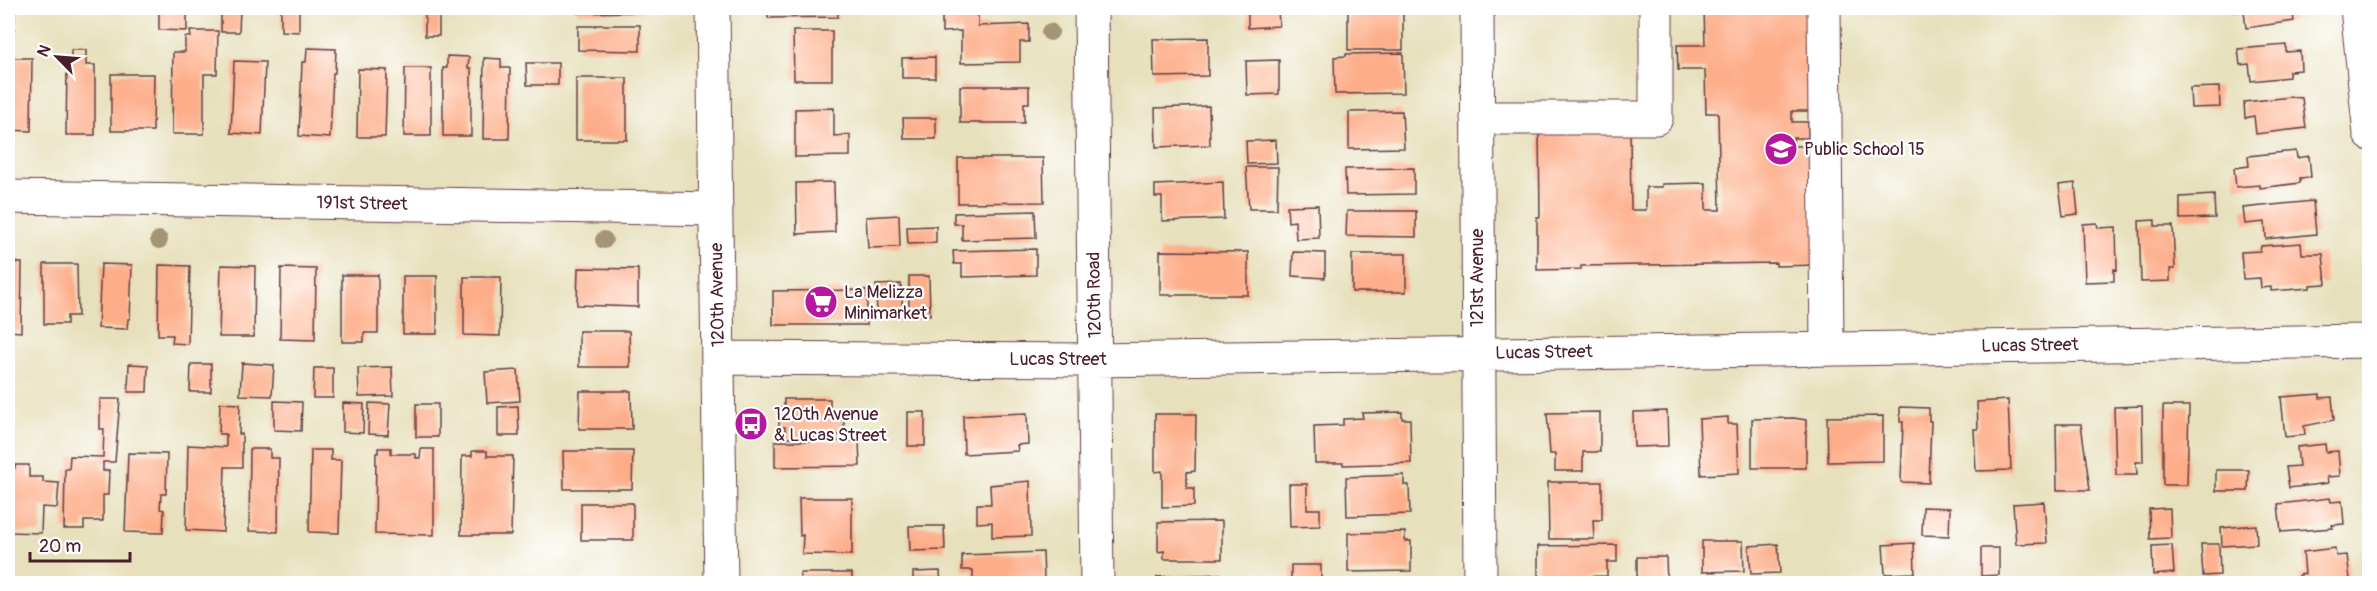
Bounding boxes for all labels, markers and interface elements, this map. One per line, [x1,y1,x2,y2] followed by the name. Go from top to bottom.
[27,27,87,87] north arrow
[33,42,56,60] text: N
[1763,131,1799,167] school or university icon: Public School 15
[1804,138,1925,161] place label: Public School 15
[316,191,409,216] street label: 191st Street
[1466,229,1489,327] street label: 121st Avenue
[705,243,730,347] street label: 120th Avenue
[1082,252,1107,338] street label: 120th Road
[844,281,928,325] place label: La Melizza Minimarket
[803,284,839,320] supermarket icon: La Melizza Minimarket
[1981,333,2080,358] street label: Lucas Street
[1495,340,1594,365] street label: Lucas Street
[1009,348,1107,371] street label: Lucas Street
[774,403,887,447] place label: 120th Avenue & Lucas Street
[733,406,769,442] bus stop icon: 120th Avenue & Lucas Street
[30,525,130,563] scale bar
[39,535,81,558] text: 20 m

